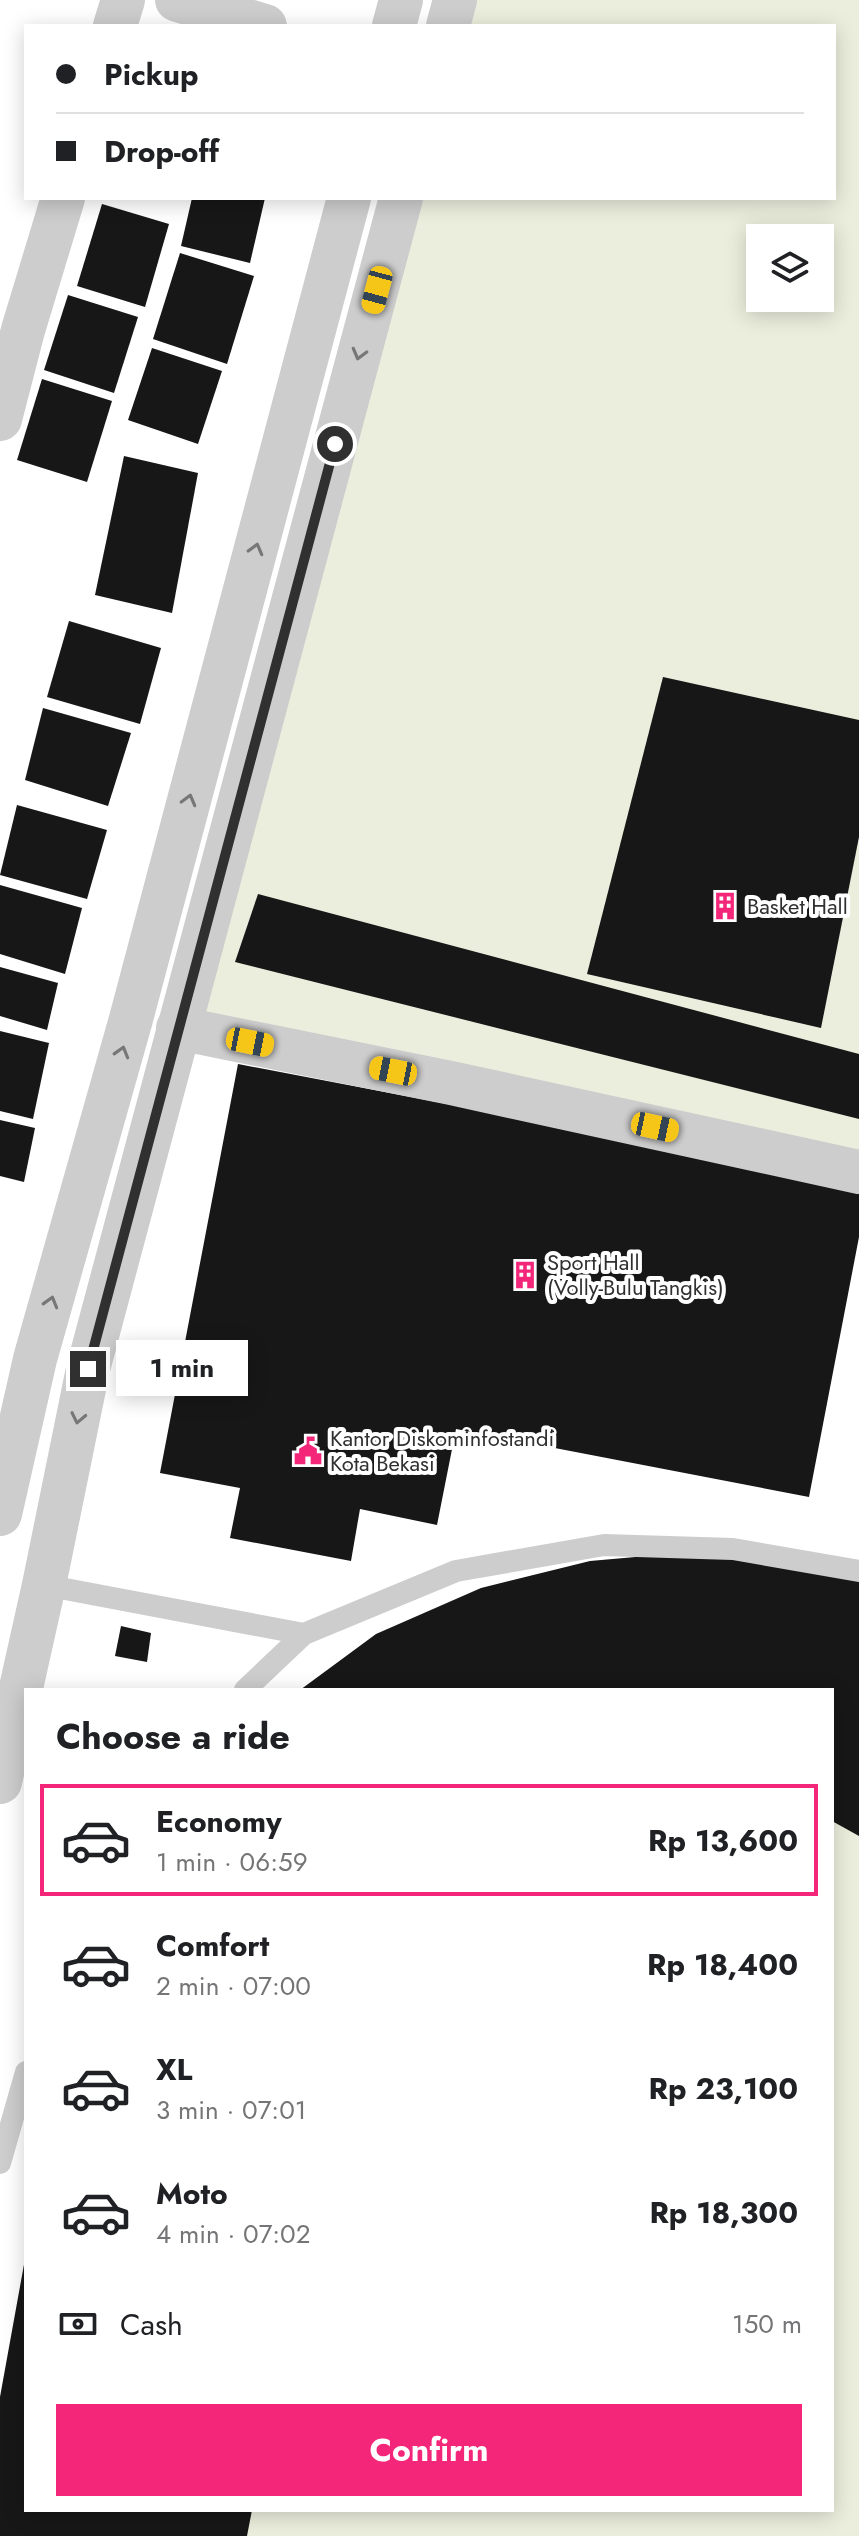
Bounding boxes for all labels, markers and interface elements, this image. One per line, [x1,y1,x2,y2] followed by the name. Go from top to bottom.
[104,53,199,96] text: Pickup
[104,130,219,173] text: Drop-off
[746,224,834,312] map controls
[746,224,834,312] button: layers
[359,264,395,316] car
[352,347,369,361] one-way arrow
[317,426,353,462] route start
[247,543,263,557] one-way arrow
[180,794,197,808] one-way arrow
[747,890,848,922] place label: Basket Hall
[710,891,740,921] building icon: Basket Hall
[224,1026,276,1058] car
[113,1045,129,1059] one-way arrow
[367,1055,419,1087] car
[629,1110,681,1144] car
[547,1246,724,1303] place label: Sport Hall (Volly-Bulu Tangkis)
[510,1260,540,1290] building icon: Sport Hall (Volly-Bulu Tangkis)
[42,1295,58,1309] one-way arrow
[116,1341,248,1397] callout: 1 min
[150,1349,214,1387] text: 1 min
[70,1351,106,1387] route end
[71,1411,88,1425] one-way arrow
[330,1422,554,1479] place label: Kantor Diskominfostandi Kota Bekasi
[293,1436,323,1466] public building icon: Kantor Diskominfostandi Kota Bekasi
[56,1710,290,1762] text: Choose a ride
[156,1800,282,1843] text: Economy
[60,1804,132,1876] icon: car
[648,1819,798,1862] text: Rp 13,600
[156,1843,308,1881] text: 1 min · 06:59
[156,1924,269,1967] text: Comfort
[60,1928,132,2000] icon: car
[647,1943,798,1986] text: Rp 18,400
[156,1967,311,2005] text: 2 min · 07:00
[156,2048,192,2091] text: XL
[60,2052,132,2124] icon: car
[649,2067,798,2110] text: Rp 23,100
[156,2091,306,2129] text: 3 min · 07:01
[156,2172,228,2215] text: Moto
[60,2176,132,2248] icon: car
[649,2191,798,2234] text: Rp 18,300
[156,2215,311,2253] text: 4 min · 07:02
[56,2302,100,2346] icon: cash
[120,2303,183,2346] text: Cash
[732,2305,802,2343] text: 150 m
[56,2404,802,2496] button: Confirm

